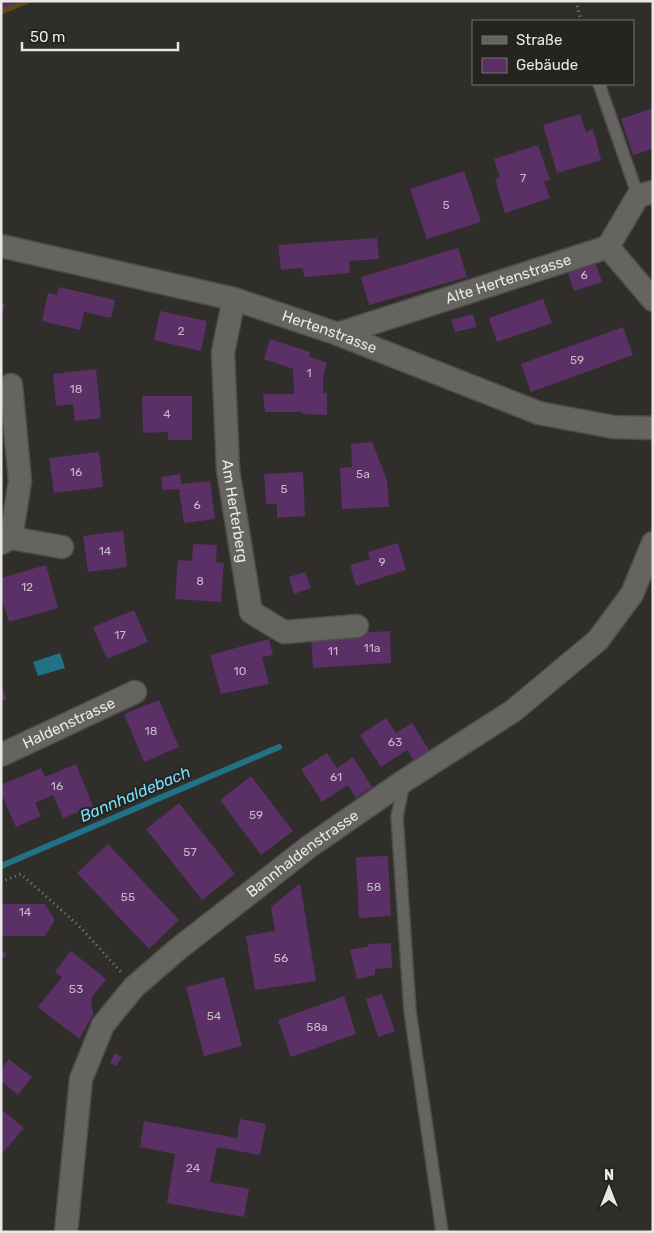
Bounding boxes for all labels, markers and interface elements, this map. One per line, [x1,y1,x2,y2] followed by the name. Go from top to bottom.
[22,20,179,52] scale bar
[472,20,634,85] legend
[30,28,65,46] text: 50 m
[516,31,562,49] text: Straße
[516,56,578,74] text: Gebäude
[520,171,526,185] house number: 7
[442,198,450,212] house number: 5
[443,250,573,308] street label: Alte Hertenstrasse
[580,268,588,282] house number: 6
[280,307,379,357] street label: Hertenstrasse
[177,324,185,338] house number: 2
[570,353,584,367] house number: 59
[306,366,312,380] house number: 1
[70,382,82,396] house number: 18
[163,407,171,421] house number: 4
[219,460,252,564] street label: Am Herterberg
[70,465,82,479] house number: 16
[356,467,370,481] house number: 5a
[280,482,288,496] house number: 5
[193,498,201,512] house number: 6
[99,544,112,558] house number: 14
[378,555,386,569] house number: 9
[196,574,204,588] house number: 8
[21,580,33,594] house number: 12
[114,628,126,642] house number: 17
[364,641,380,655] house number: 11a
[328,644,338,658] house number: 11
[234,664,246,678] house number: 10
[20,694,118,753] street label: Haldenstrasse
[145,724,157,738] house number: 18
[388,735,402,749] house number: 63
[77,762,193,826] water label: Bannhaldebach
[330,770,342,784] house number: 61
[51,779,63,793] house number: 16
[243,806,362,901] street label: Bannhaldenstrasse
[249,808,263,822] house number: 59
[183,845,197,859] house number: 57
[367,880,381,894] house number: 58
[121,890,135,904] house number: 55
[19,905,32,919] house number: 14
[274,951,288,965] house number: 56
[69,982,83,996] house number: 53
[207,1009,222,1023] house number: 54
[306,1020,328,1034] house number: 58a
[186,1161,201,1175] house number: 24
[584,1163,634,1213] north arrow
[604,1167,614,1184] text: N

